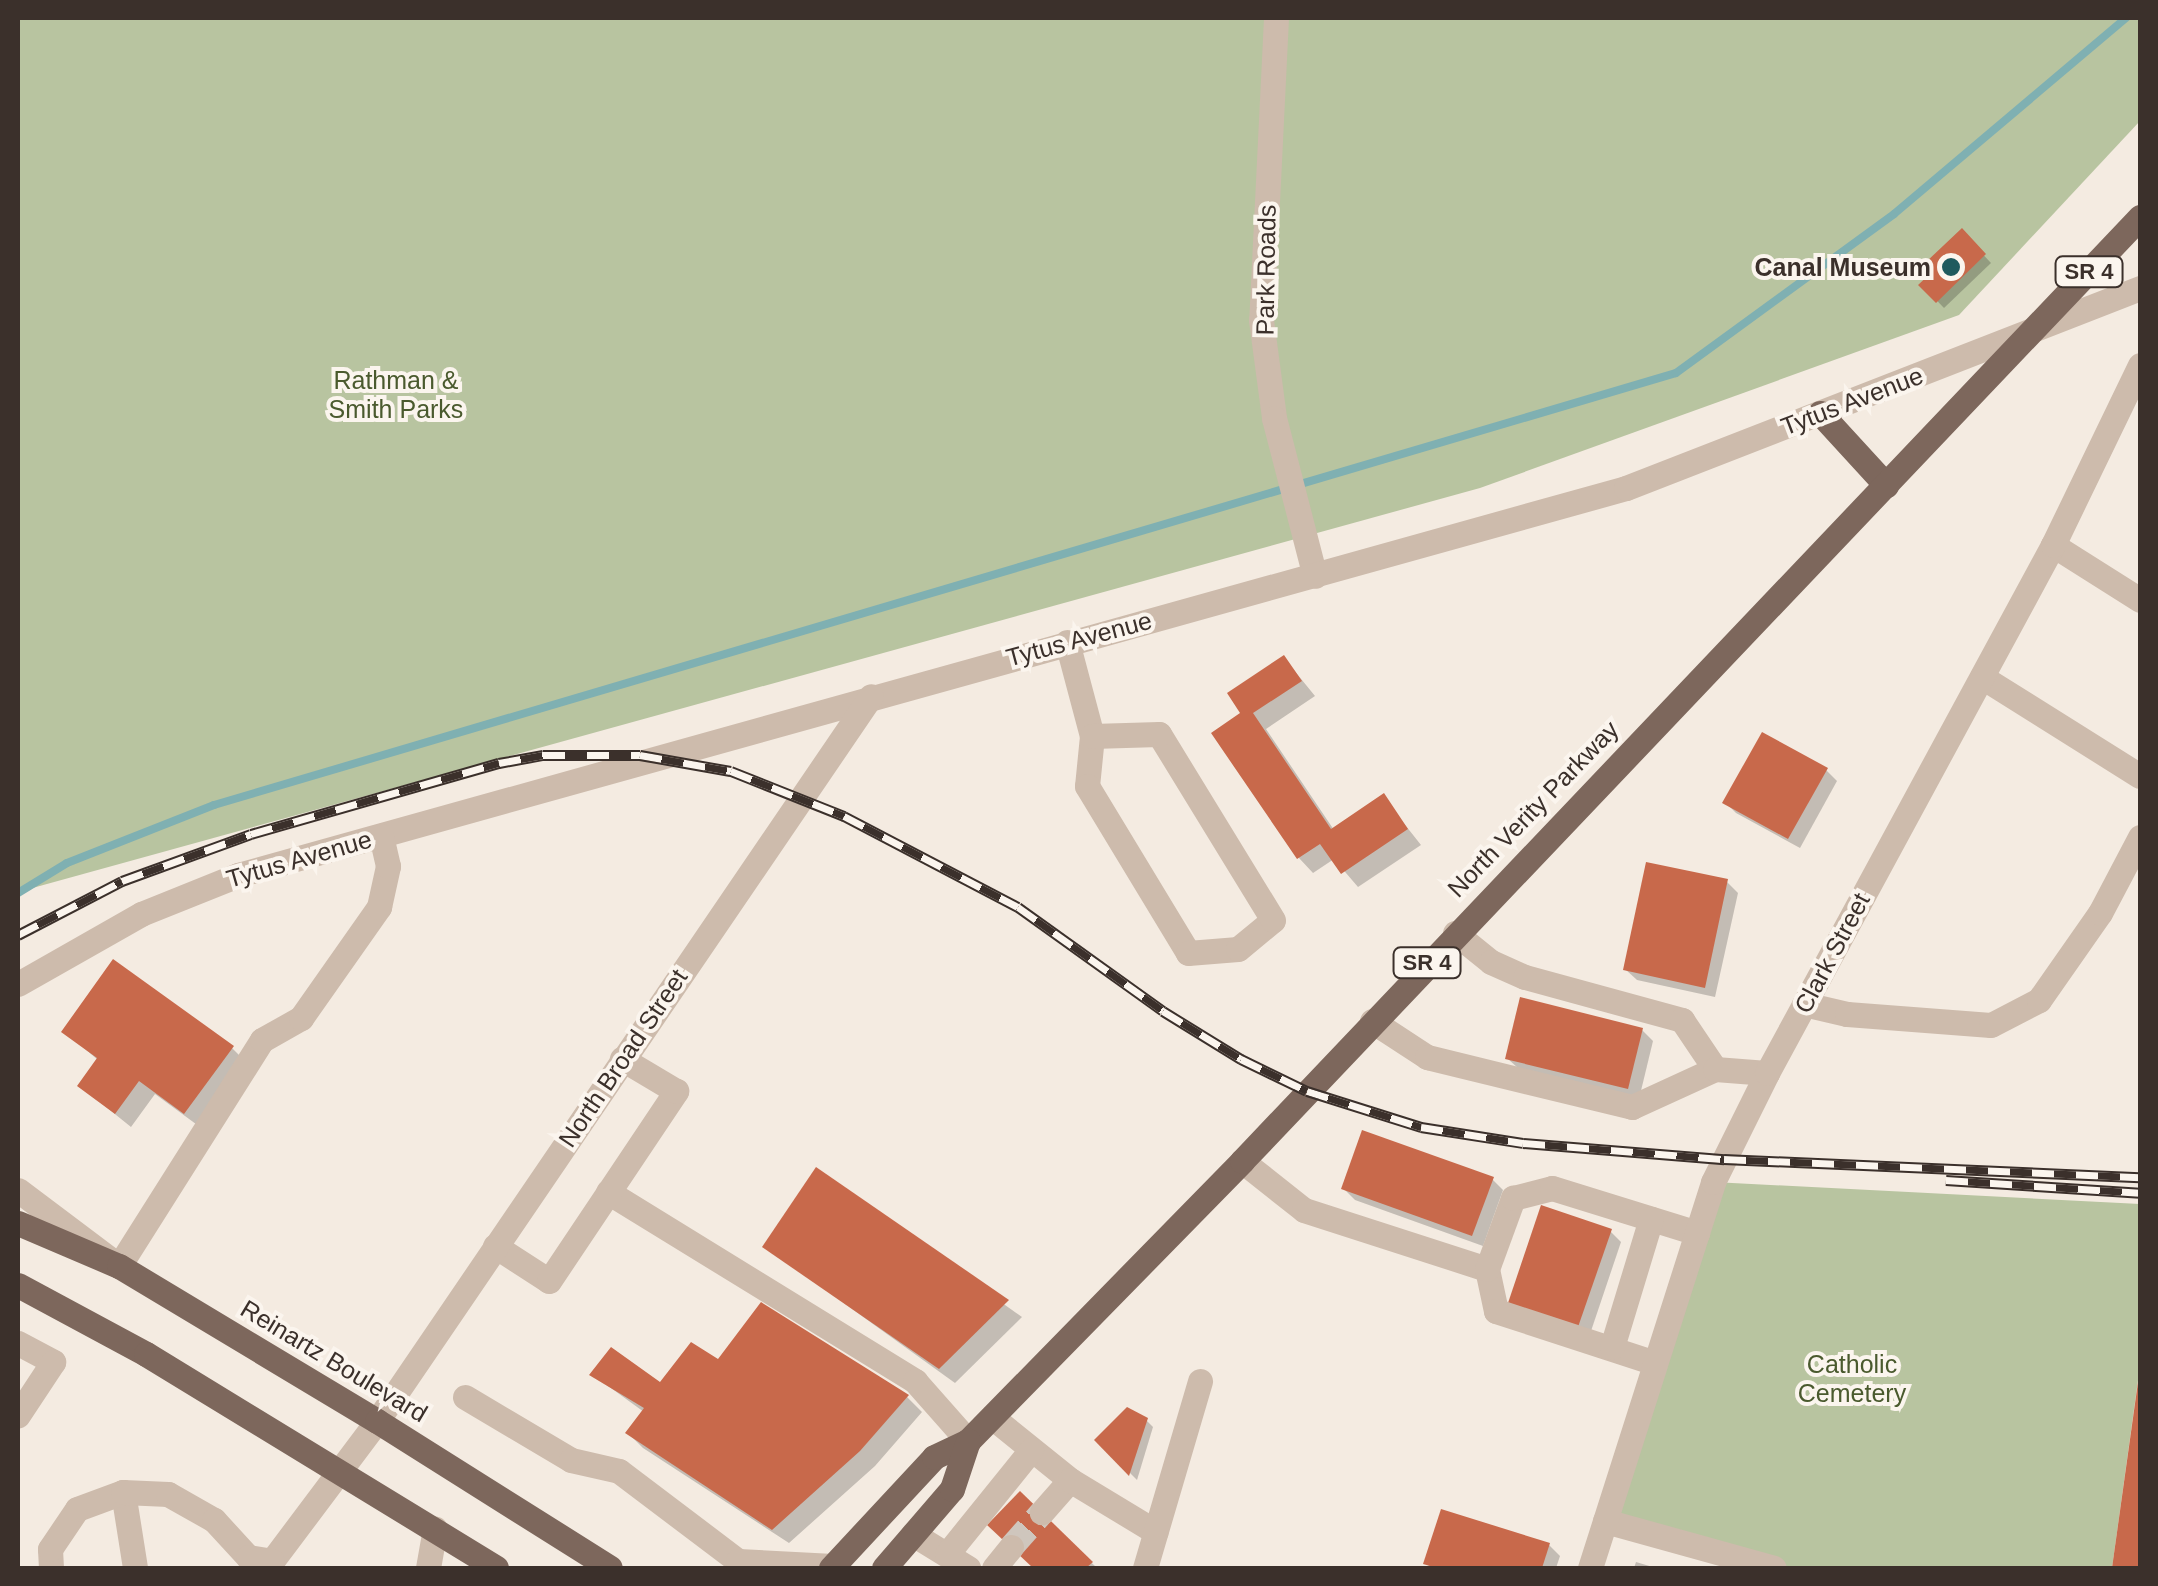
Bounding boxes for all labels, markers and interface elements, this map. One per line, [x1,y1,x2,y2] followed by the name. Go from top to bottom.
[1250,204,1282,336] street label: Park Roads
[1755,252,1931,282] place label: Canal Museum
[2054,255,2124,289] road number: SR 4
[1940,256,1962,278] marker: Canal Museum
[1776,360,1928,442] street label: Tytus Avenue
[329,366,463,425] park label: Rathman & Smith Parks
[1002,605,1156,673] street label: Tytus Avenue
[1441,715,1625,903] street label: North Verity Parkway
[222,824,376,894] street label: Tytus Avenue
[1788,888,1876,1018] street label: Clark Street
[1392,946,1462,980] road number: SR 4
[552,963,694,1153] street label: North Broad Street
[235,1293,433,1429] street label: Reinartz Boulevard
[1798,1350,1906,1409] park label: Catholic Cemetery

